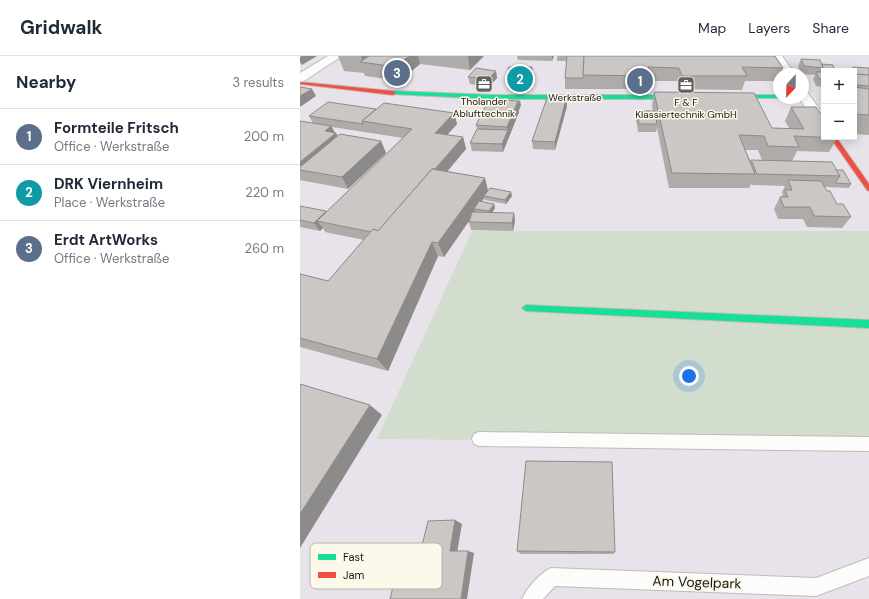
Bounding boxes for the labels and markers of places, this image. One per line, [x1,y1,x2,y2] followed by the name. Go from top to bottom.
[384,58,410,88] pin: 3
[507,64,533,94] pin: 2
[627,66,653,96] pin: 1
[474,74,494,94] office icon: Tholander Ablufttechnik
[676,75,696,95] office icon: F & F Klassiertechnik GmbH
[453,95,515,120] place label: Tholander Ablufttechnik
[635,96,737,121] place label: F & F Klassiertechnik GmbH

